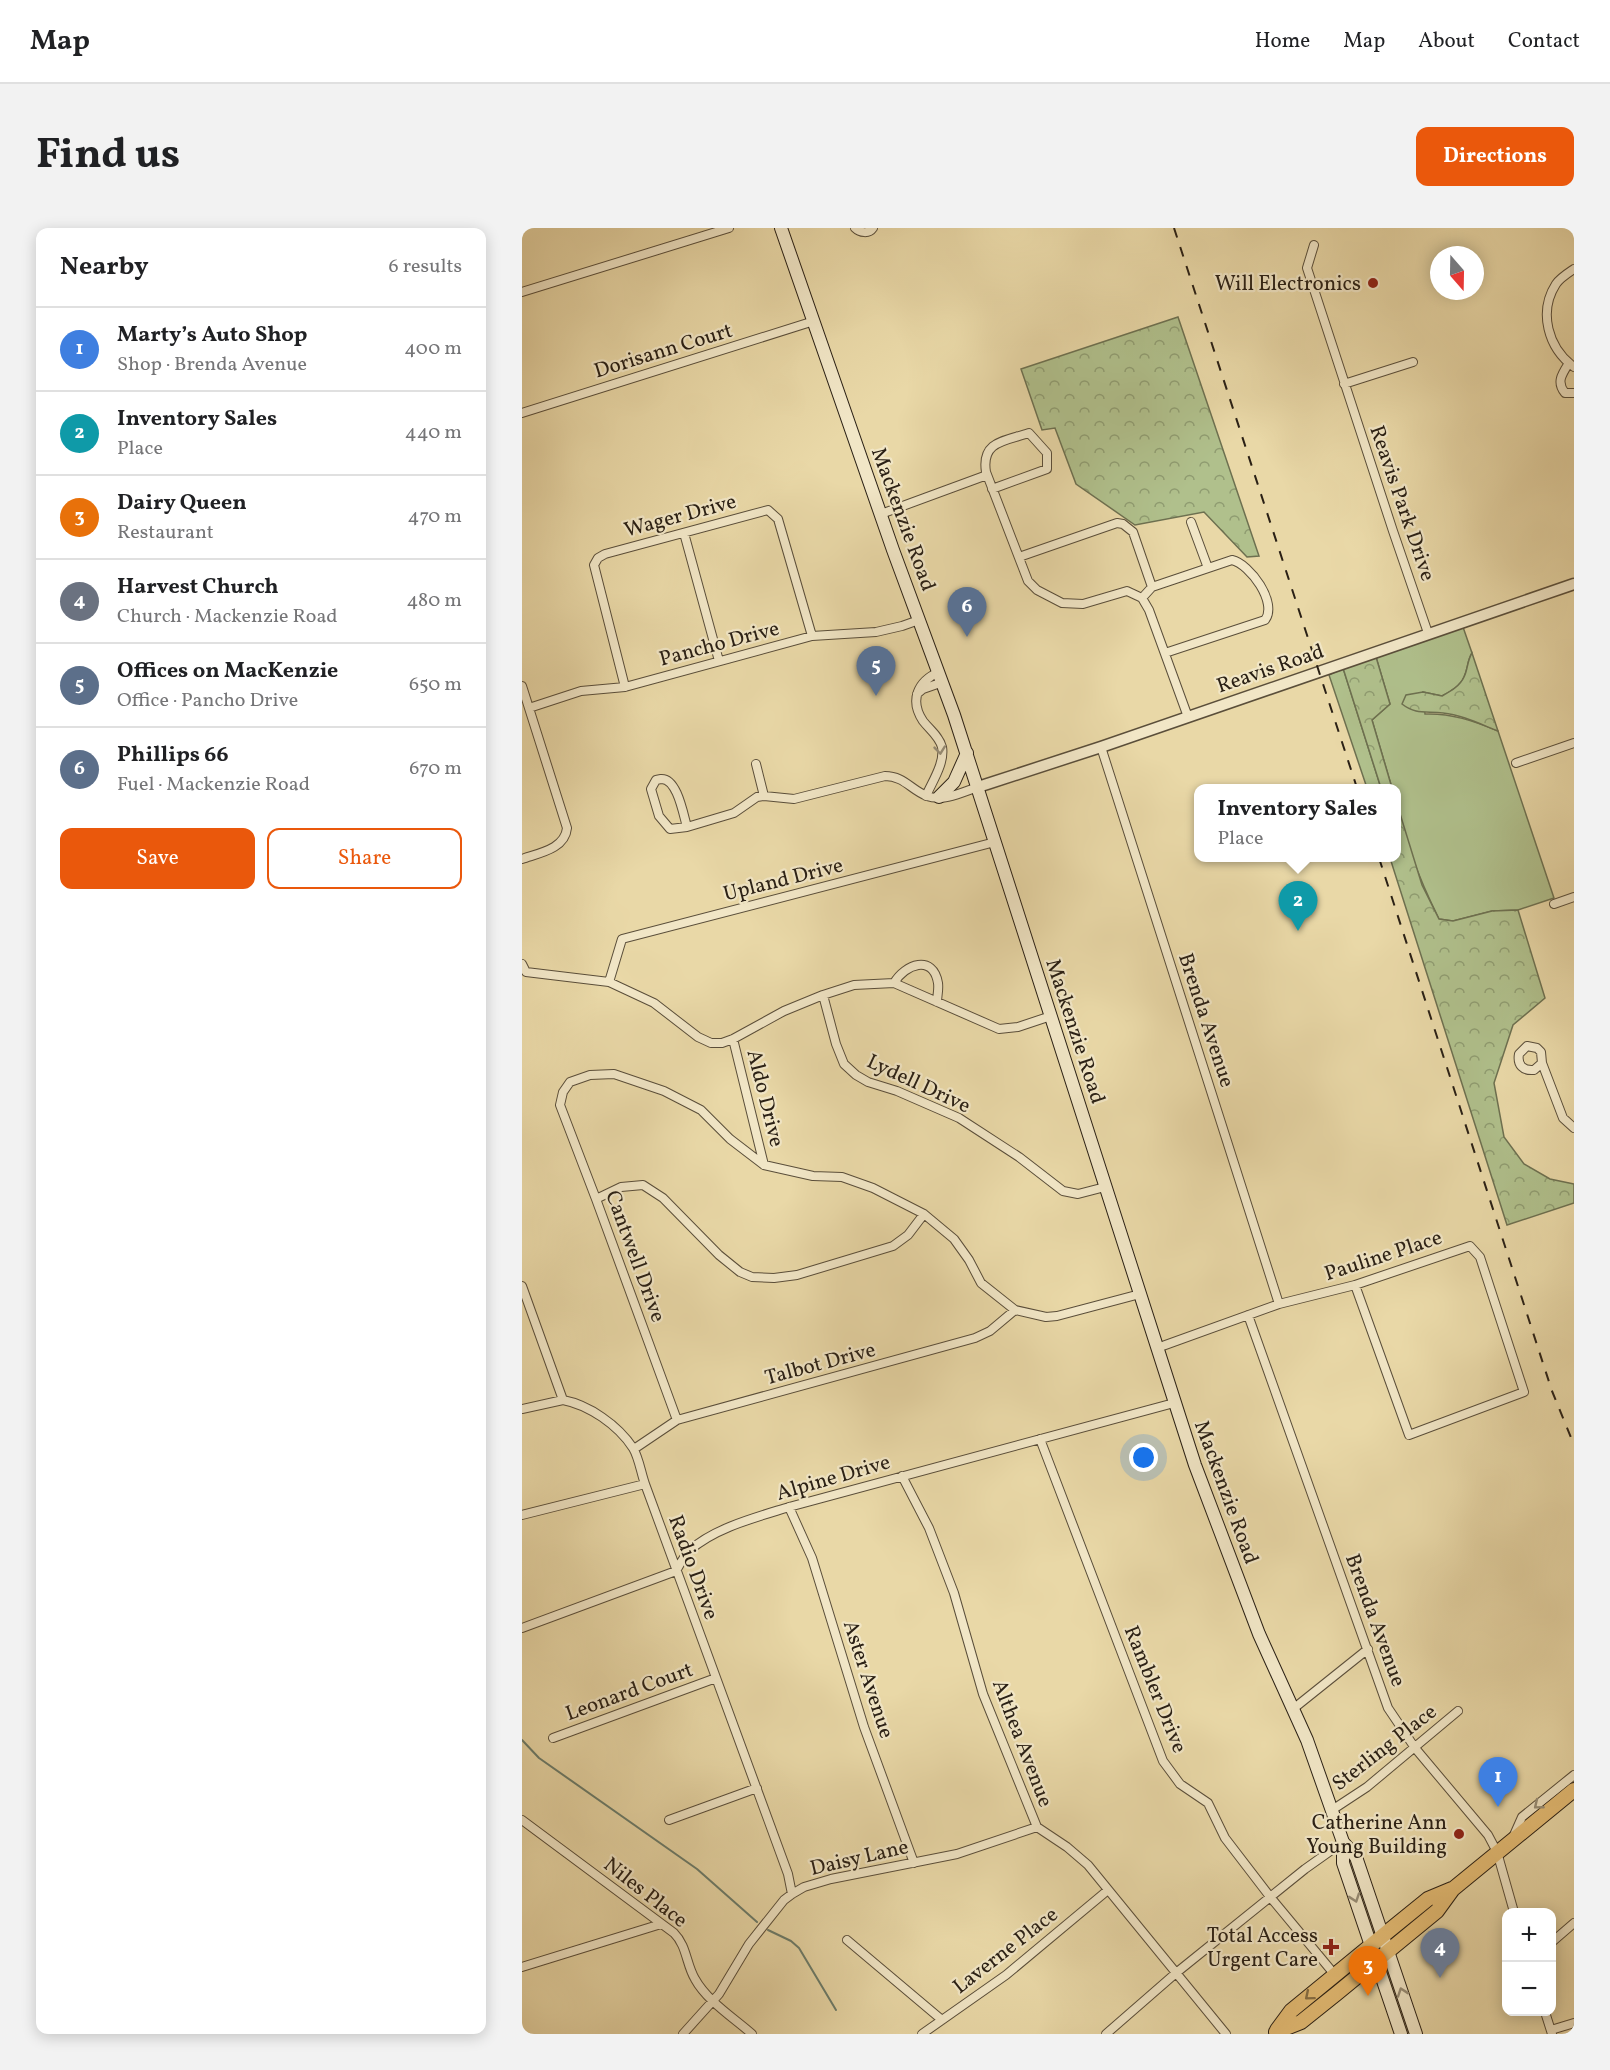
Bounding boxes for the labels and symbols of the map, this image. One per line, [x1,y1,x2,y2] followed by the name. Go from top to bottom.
[1430,246,1484,300] north arrow
[1215,270,1361,299] place label: Will Electronics
[1366,276,1380,290] marker: Will Electronics
[591,317,736,386] street label: Dorisann Court
[1361,422,1442,585] street label: Reavis Park Drive
[863,444,942,595] street label: Mackenzie Road
[621,488,740,545] street label: Wager Drive
[948,588,986,637] pin: 6
[656,614,783,674] street label: Pancho Drive
[1213,638,1328,701] street label: Reavis Road
[856,646,896,696] pin: 5
[933,745,946,755] one-way arrow
[720,852,846,909] street label: Upland Drive
[1278,882,1318,931] pin: 2
[1170,950,1241,1091] street label: Brenda Avenue
[1037,955,1112,1108] street label: Mackenzie Road
[738,1047,791,1150] street label: Aldo Drive
[862,1048,975,1121] street label: Lydell Drive
[597,1187,672,1326] street label: Cantwell Drive
[1321,1224,1446,1289] street label: Pauline Place
[762,1336,879,1393] street label: Talbot Drive
[1186,1417,1265,1568] street label: Mackenzie Road
[1129,1443,1158,1472] your location
[773,1448,894,1509] street label: Alpine Drive
[660,1511,725,1624] street label: Radio Drive
[1337,1550,1412,1691] street label: Brenda Avenue
[835,1617,900,1742] street label: Aster Avenue
[1116,1621,1193,1758] street label: Rambler Drive
[562,1656,697,1729] street label: Leonard Court
[984,1676,1059,1811] street label: Althea Avenue
[1326,1698,1443,1798] street label: Sterling Place
[1478,1758,1518,1807] pin: 1
[1534,1797,1545,1808] one-way arrow
[1306,1809,1447,1862] place label: Catherine Ann Young Building
[1452,1827,1466,1841] marker: Catherine Ann Young Building
[807,1833,912,1884] street label: Daisy Lane
[597,1851,693,1935] street label: Niles Place
[1347,1892,1360,1903] one-way arrow
[947,1901,1065,2001] street label: Laverne Place
[1207,1922,1318,1975] place label: Total Access Urgent Care
[1420,1928,1460,1978] pin: 4
[1322,1938,1340,1956] marker: Total Access Urgent Care
[1348,1946,1388,1996] pin: 3
[1396,1987,1409,1998] one-way arrow
[1305,1989,1316,2000] one-way arrow

